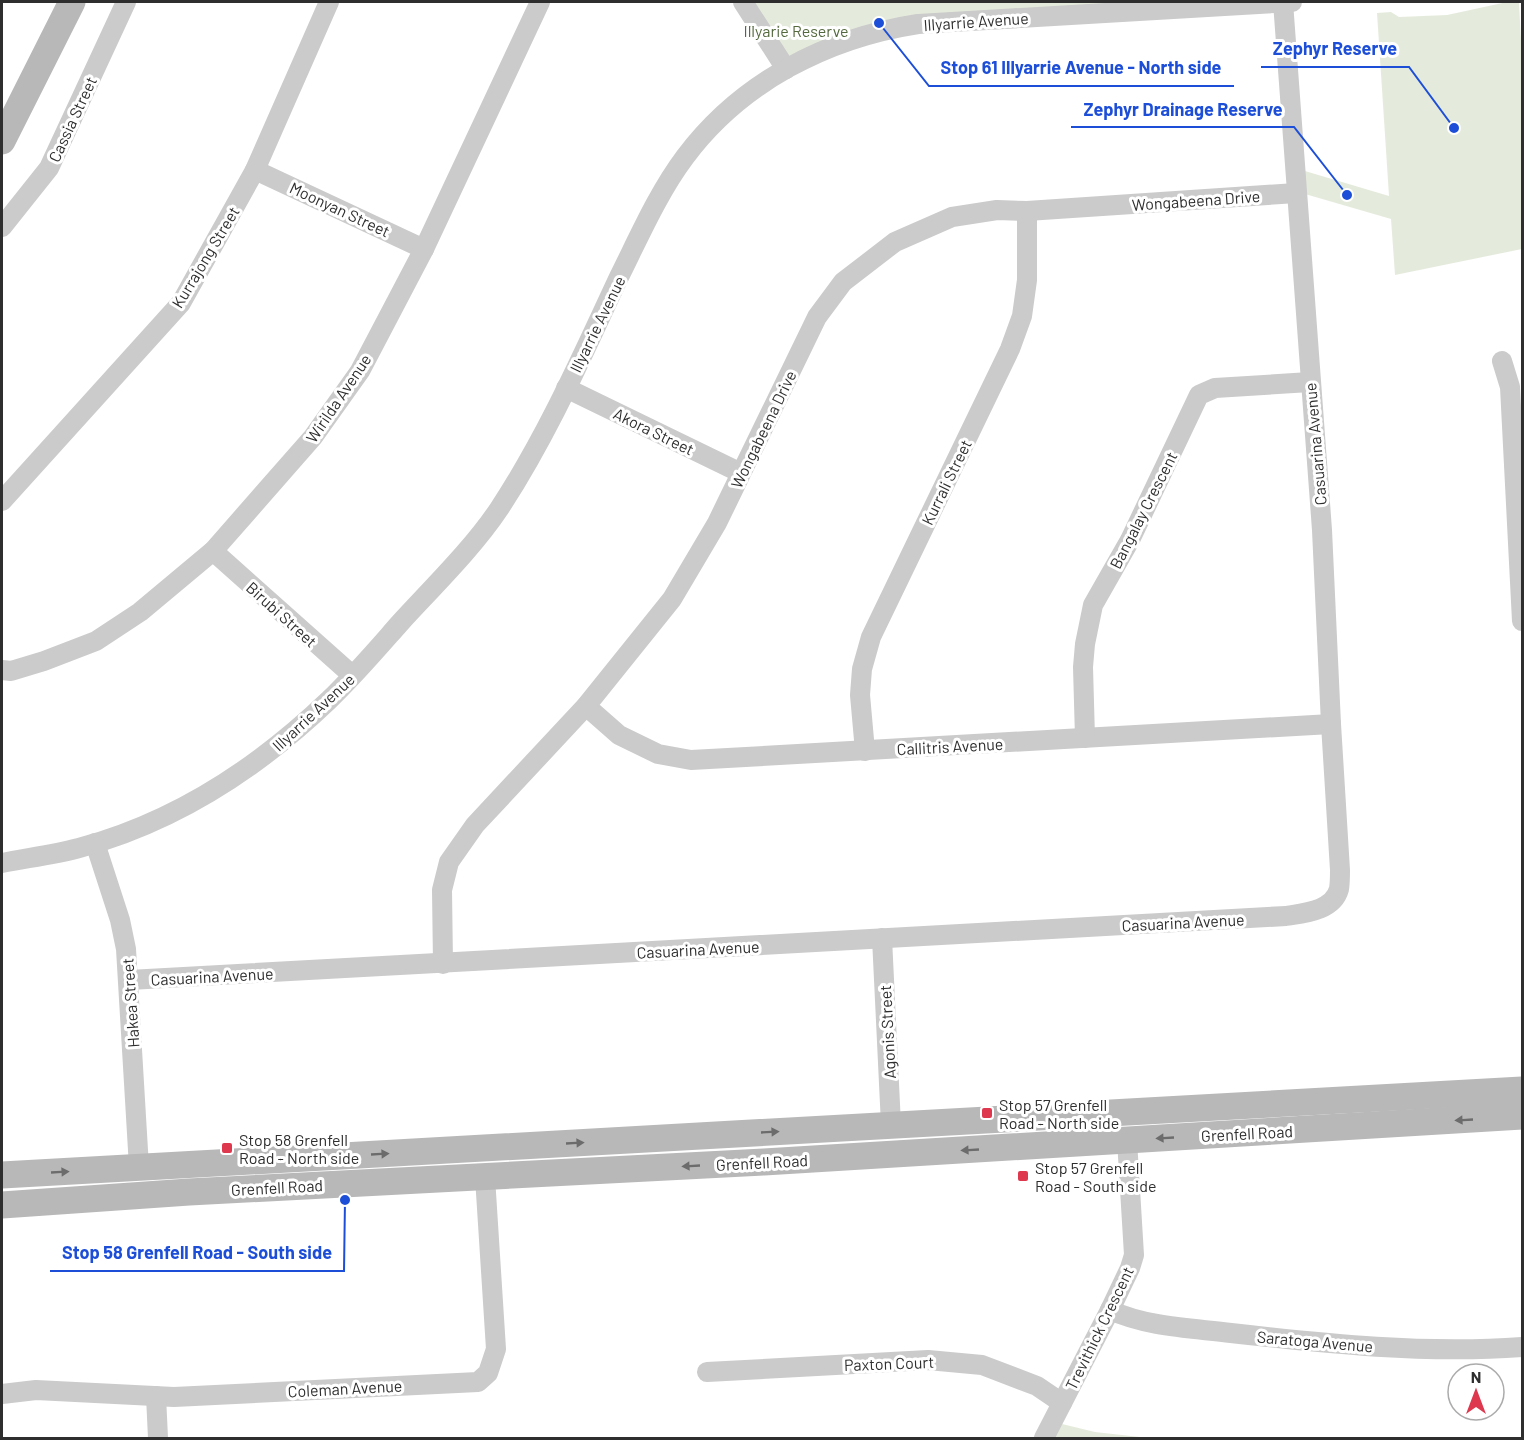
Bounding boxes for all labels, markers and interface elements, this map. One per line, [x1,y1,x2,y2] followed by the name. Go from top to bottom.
[923,8,1029,34] street label: Illyarrie Avenue
[744,21,849,40] park label: Illyarie Reserve
[1261,31,1409,67] callout: Zephyr Reserve
[1273,37,1397,59] text: Zephyr Reserve
[929,50,1234,86] callout: Stop 61 Illyarrie Avenue - North side
[941,56,1222,78] text: Stop 61 Illyarrie Avenue - North side
[44,73,100,165] street label: Cassia Street
[1071,91,1294,127] callout: Zephyr Drainage Reserve
[1083,98,1283,120] text: Zephyr Drainage Reserve
[287,178,393,240] street label: Moonyan Street
[1131,186,1261,214] street label: Wongabeena Drive
[167,203,243,311] street label: Kurrajong Street
[565,273,629,375] street label: Illyarrie Avenue
[301,350,375,446] street label: Wirilda Avenue
[726,367,800,491] street label: Wongabeena Drive
[1300,382,1330,506] street label: Casuarina Avenue
[611,403,697,459] street label: Akora Street
[917,436,975,528] street label: Kurrali Street
[1105,448,1181,572] street label: Bangalay Crescent
[243,577,321,651] street label: Birubi Street
[268,669,358,755] street label: Illyarrie Avenue
[896,734,1004,758] street label: Callitris Avenue
[1121,909,1245,935] street label: Casuarina Avenue
[636,936,760,962] street label: Casuarina Avenue
[117,958,143,1048] street label: Hakea Street
[150,963,274,989] street label: Casuarina Avenue
[875,985,899,1079] street label: Agonis Street
[999,1095,1119,1132] place label: Stop 57 Grenfell Road - North side
[980,1106,994,1120] marker: Stop 57 Grenfell Road - North side
[1455,1115,1474,1124] one-way arrow
[1201,1121,1293,1145] street label: Grenfell Road
[760,1127,779,1137] one-way arrow
[239,1130,359,1167] place label: Stop 58 Grenfell Road - North side
[1155,1133,1174,1142] one-way arrow
[566,1139,585,1148] one-way arrow
[220,1141,234,1155] marker: Stop 58 Grenfell Road - North side
[960,1145,979,1154] one-way arrow
[371,1149,390,1159] one-way arrow
[716,1150,808,1174] street label: Grenfell Road
[1035,1158,1156,1195] place label: Stop 57 Grenfell Road - South side
[682,1161,701,1170] one-way arrow
[50,1167,69,1176] one-way arrow
[1016,1169,1030,1183] marker: Stop 57 Grenfell Road - South side
[231,1175,323,1199] street label: Grenfell Road
[50,1235,344,1271] callout: Stop 58 Grenfell Road - South side
[62,1241,332,1263] text: Stop 58 Grenfell Road - South side
[1061,1263,1137,1393] street label: Trevithick Crescent
[1256,1326,1374,1356] street label: Saratoga Avenue
[844,1352,934,1374] street label: Paxton Court
[1446,1362,1506,1422] north arrow
[1471,1367,1481,1386] text: N
[287,1376,403,1400] street label: Coleman Avenue

